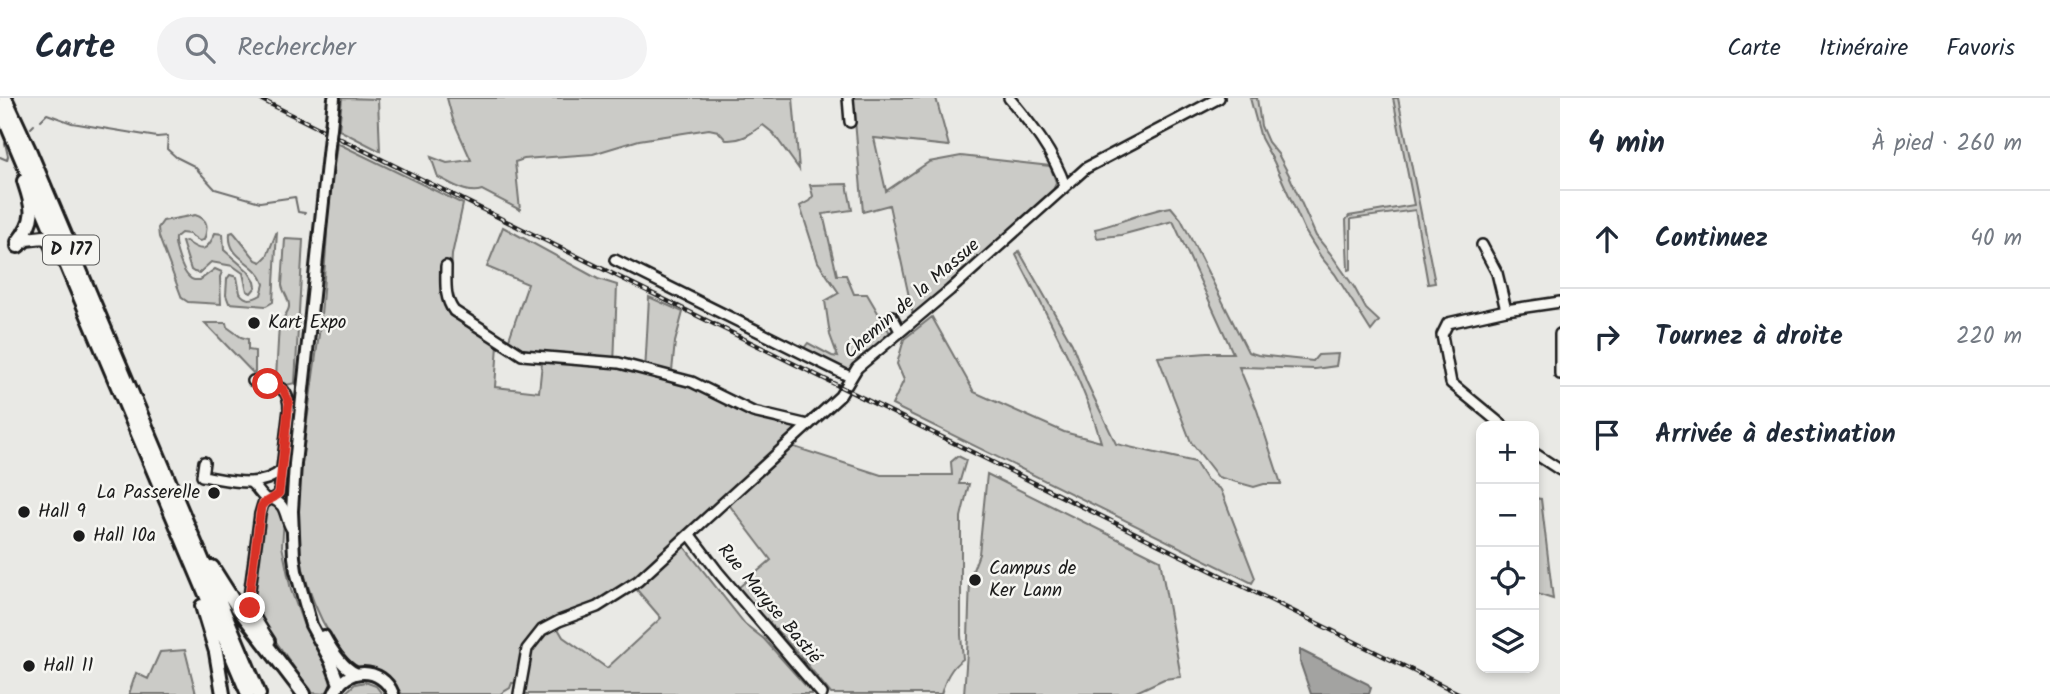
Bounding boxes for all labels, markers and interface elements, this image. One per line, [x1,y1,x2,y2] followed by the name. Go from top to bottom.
[157,17,647,80] search box
[35,22,115,75] text: Carte
[237,27,356,69] text: Rechercher
[181,29,219,67] icon: search
[1727,29,1781,68] text: Carte
[1819,29,1908,68] text: Itinéraire
[1946,29,2015,68] text: Favoris
[1588,120,1665,168] text: 4 min
[1871,126,2022,162] text: À pied · 260 m
[1655,218,1768,260] text: Continuez
[1588,220,1626,258] icon: ahead
[1970,221,2022,257] text: 40 m
[837,231,987,367] street label: Chemin de la Massue
[43,236,99,265] road number: D 177
[268,308,346,338] place label: Kart Expo
[246,315,262,331] marker: Kart Expo
[1655,316,1843,358] text: Tournez à droite
[1588,318,1626,356] icon: right
[1956,319,2022,355] text: 220 m
[252,368,283,399] route start
[1655,414,1896,456] text: Arrivée à destination
[1588,416,1626,454] icon: arrive
[1476,421,1539,673] map controls
[1476,421,1539,484] button: +
[96,478,200,508] place label: La Passerelle
[1476,484,1539,547] button: −
[206,485,222,501] marker: La Passerelle
[38,497,86,527] place label: Hall 9
[16,504,32,520] marker: Hall 9
[93,521,156,551] place label: Hall 10a
[71,528,87,544] marker: Hall 10a
[710,537,829,671] street label: Rue Maryse Bastié
[1476,547,1539,610] button: locate
[989,554,1077,606] place label: Campus de Ker Lann
[967,572,983,588] marker: Campus de Ker Lann
[234,592,265,623] route end
[1476,610,1539,673] button: layers
[43,651,94,681] place label: Hall 11
[21,658,37,674] marker: Hall 11

